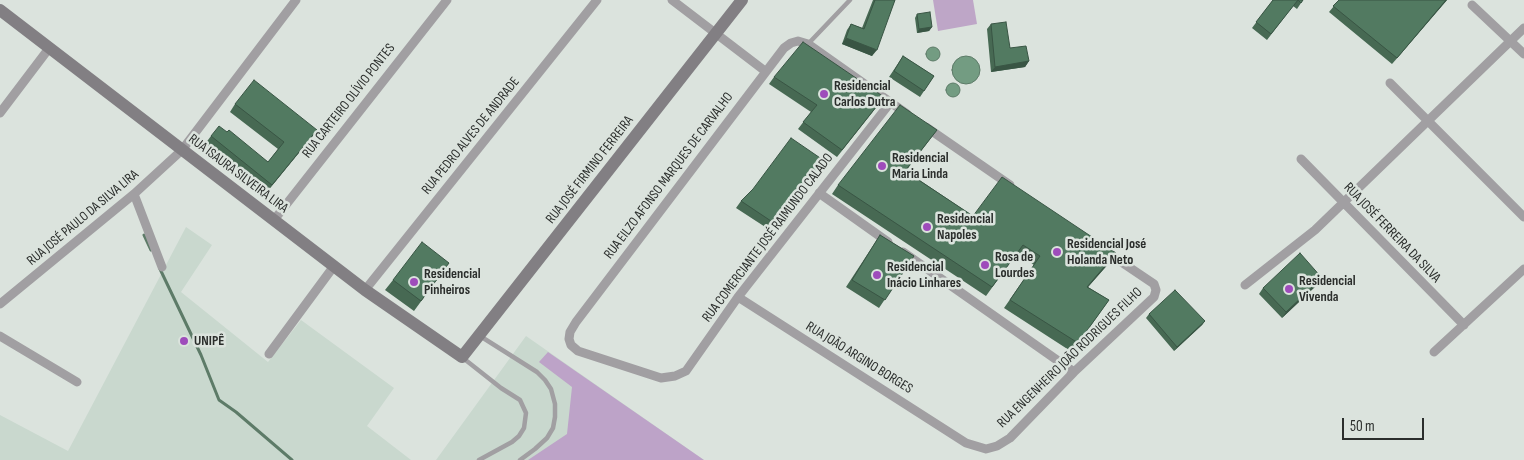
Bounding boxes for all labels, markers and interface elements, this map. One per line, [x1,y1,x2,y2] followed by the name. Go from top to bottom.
[299,40,399,162] street label: RUA CARTEIRO OLÍVIO PONTES
[418,74,524,198] street label: RUA PEDRO ALVES DE ANDRADE
[834,78,895,110] place label: Residencial Carlos Dutra
[818,88,830,100] marker: Residencial Carlos Dutra
[601,89,737,263] street label: RUA EILZO AFONSO MARQUES DE CARVALHO
[543,113,637,227] street label: RUA JOSÉ FIRMINO FERREIRA
[185,131,291,217] street label: RUA ISAURA SILVEIRA LIRA
[699,150,837,326] street label: RUA COMERCIANTE JOSÉ RAIMUNDO CALADO
[892,150,949,182] place label: Residencial Maria Linda
[876,160,888,172] marker: Residencial Maria Linda
[24,166,142,270] street label: RUA JOSÉ PAULO DA SILVA LIRA
[1340,179,1444,287] street label: RUA JOSÉ FERREIRA DA SILVA
[937,211,994,243] place label: Residencial Napoles
[921,221,933,233] marker: Residencial Napoles
[1067,236,1146,268] place label: Residencial José Holanda Neto
[1051,246,1063,258] marker: Residencial José Holanda Neto
[995,249,1034,282] place label: Rosa de Lourdes
[887,259,961,292] place label: Residencial Inácio Linhares
[979,259,991,271] marker: Rosa de Lourdes
[424,266,481,298] place label: Residencial Pinheiros
[871,269,883,281] marker: Residencial Inácio Linhares
[1299,273,1356,306] place label: Residencial Vivenda
[408,276,420,288] marker: Residencial Pinheiros
[1283,283,1295,295] marker: Residencial Vivenda
[994,284,1146,432] street label: RUA ENGENHEIRO JOÃO RODRIGUES FILHO
[802,318,916,398] street label: RUA JOÃO ARGINO BORGES
[194,333,224,349] place label: UNIPÊ
[178,335,190,347] marker: UNIPÊ
[1344,408,1426,440] scale bar
[1350,417,1375,436] text: 50 m

